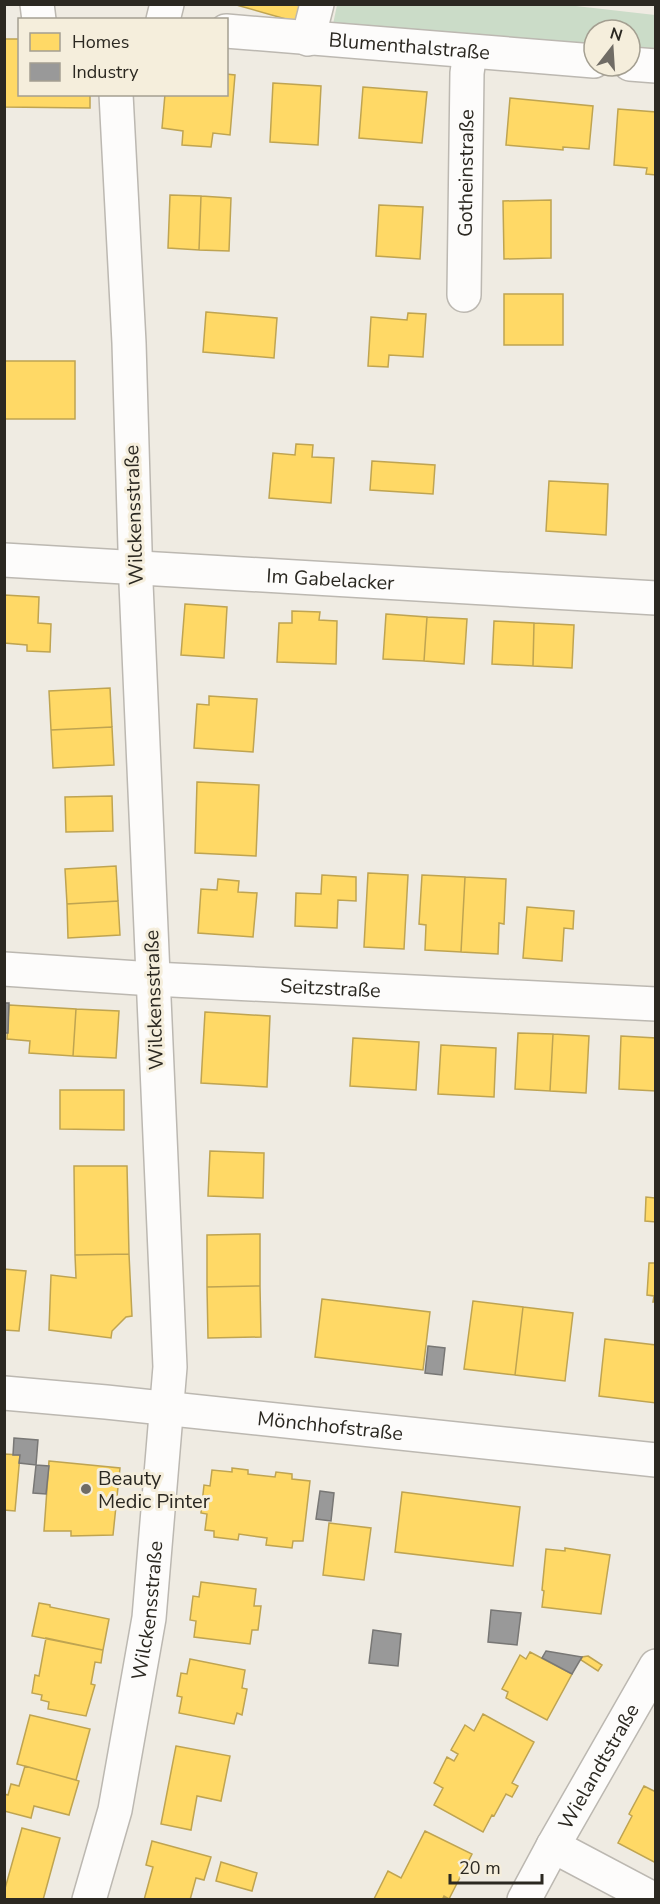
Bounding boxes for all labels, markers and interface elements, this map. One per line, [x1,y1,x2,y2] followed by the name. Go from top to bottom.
[18,18,228,96] legend
[582,18,642,78] north arrow
[607,22,625,47] text: N
[328,26,491,66] street label: Blumenthalstraße
[72,30,129,54] text: Homes
[72,60,139,84] text: Industry
[451,109,480,237] street label: Gotheinstraße
[118,444,150,586] street label: Wilckensstraße
[266,562,395,596] street label: Im Gabelacker
[138,929,170,1071] street label: Wilckensstraße
[279,972,382,1004] street label: Seitzstraße
[256,1405,405,1447] street label: Mönchhofstraße
[98,1465,210,1515] place label: Beauty Medic Pinter
[79,1482,93,1496] marker: Beauty Medic Pinter
[125,1540,169,1682] street label: Wilckensstraße
[552,1698,645,1834] street label: Wielandtstraße
[450,1847,542,1885] scale bar
[459,1856,501,1880] text: 20 m

